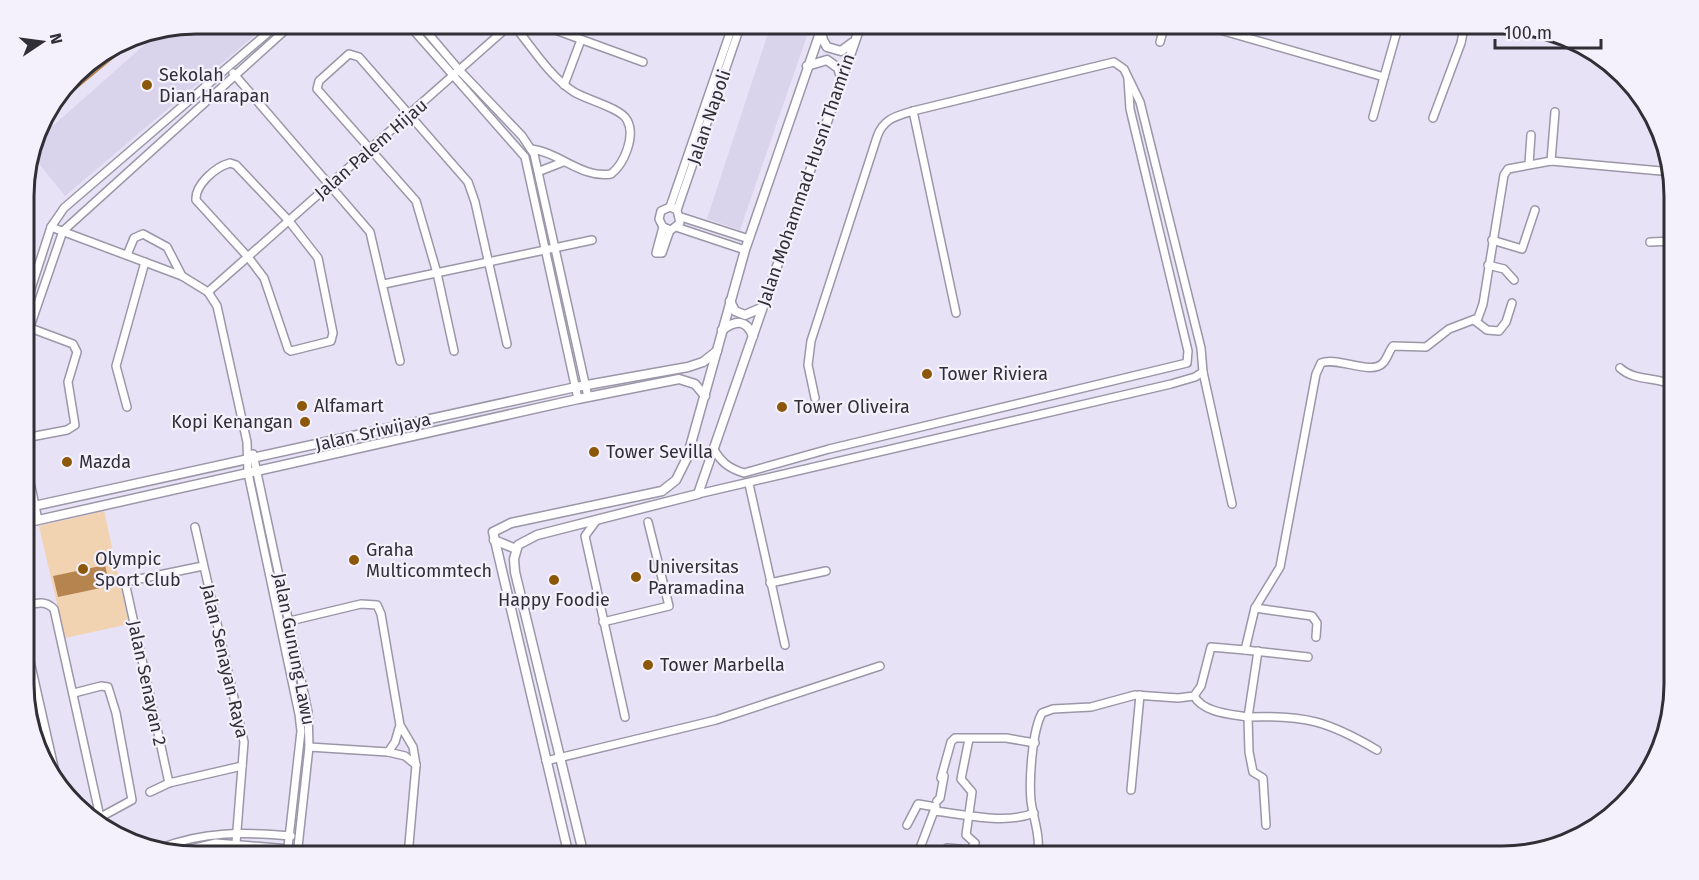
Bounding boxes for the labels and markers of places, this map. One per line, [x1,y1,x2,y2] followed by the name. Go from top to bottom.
[159,64,270,107] place label: Sekolah Dian Harapan
[140,78,154,92] marker: Sekolah Dian Harapan
[939,363,1048,385] place label: Tower Riviera
[920,367,934,381] marker: Tower Riviera
[314,395,384,417] place label: Alfamart
[794,396,910,418] place label: Tower Oliveira
[295,399,309,413] marker: Alfamart
[775,400,789,414] marker: Tower Oliveira
[171,411,293,433] place label: Kopi Kenangan
[298,415,312,429] marker: Kopi Kenangan
[606,441,713,463] place label: Tower Sevilla
[587,445,601,459] marker: Tower Sevilla
[79,451,131,473] place label: Mazda
[60,455,74,469] marker: Mazda
[366,539,492,582] place label: Graha Multicommtech
[95,548,181,591] place label: Olympic Sport Club
[347,553,361,567] marker: Graha Multicommtech
[648,556,745,599] place label: Universitas Paramadina
[76,562,90,576] marker: Olympic Sport Club
[629,570,643,584] marker: Universitas Paramadina
[547,573,561,587] marker: Happy Foodie
[498,589,610,611] place label: Happy Foodie
[660,654,785,676] place label: Tower Marbella
[641,658,655,672] marker: Tower Marbella

